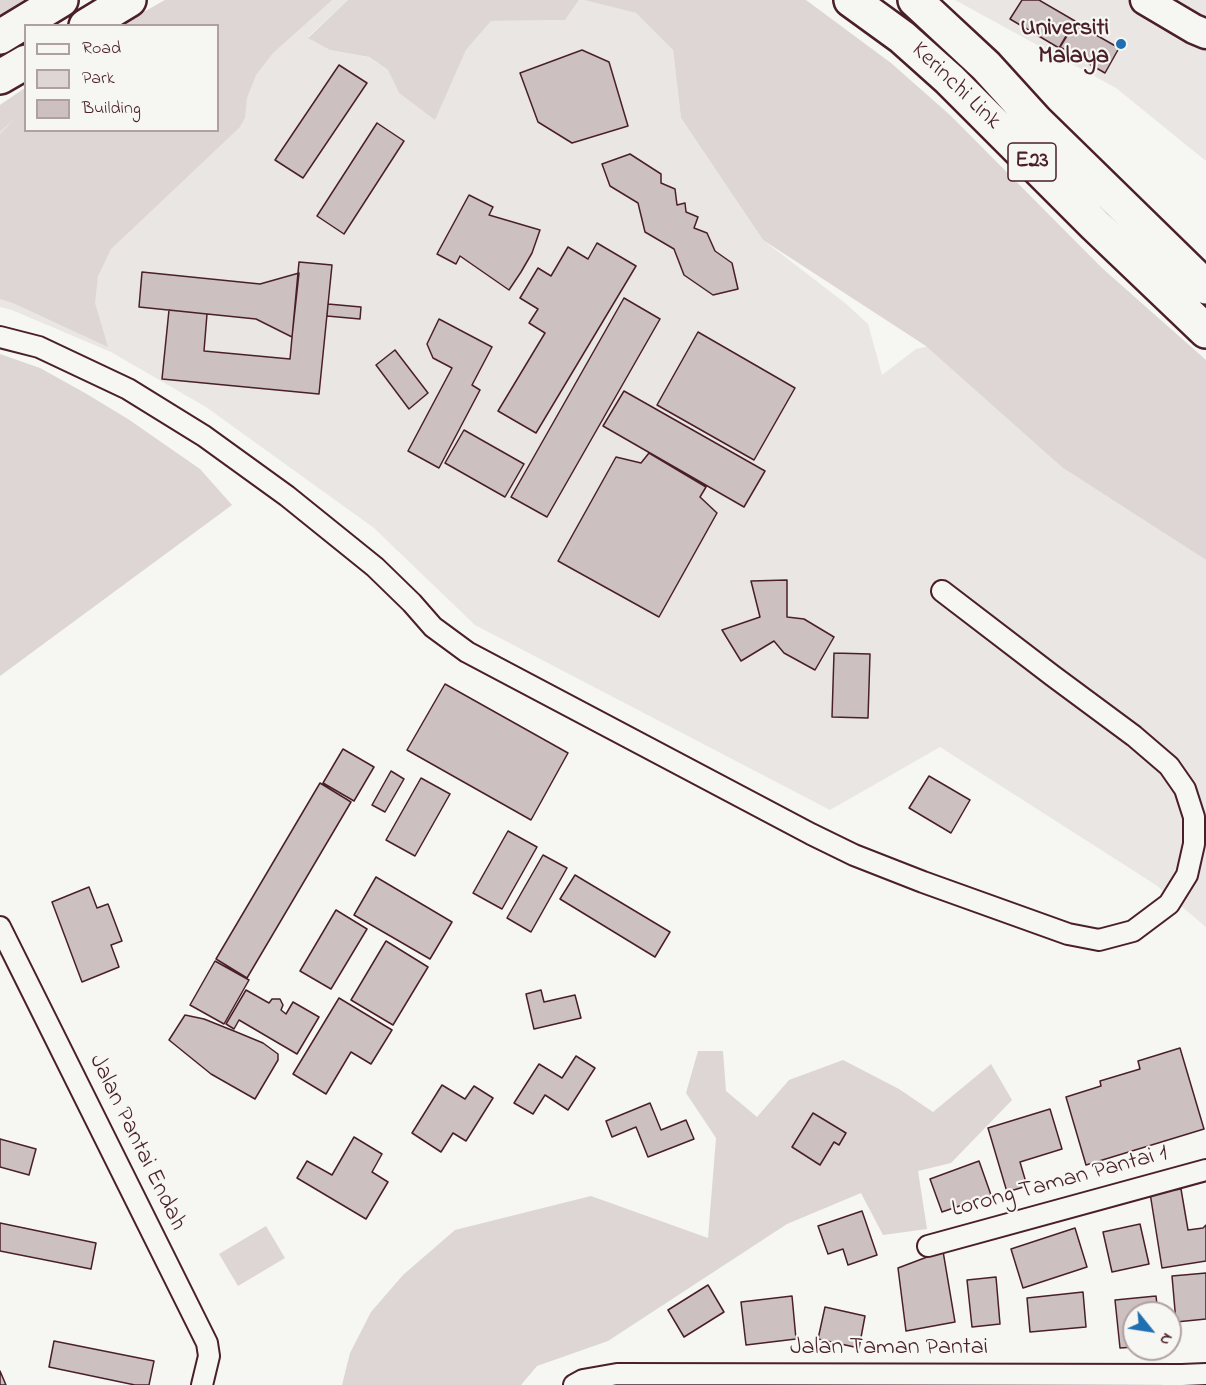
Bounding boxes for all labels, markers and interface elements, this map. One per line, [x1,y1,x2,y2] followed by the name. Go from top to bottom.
[1021,16,1109,72] place label: Universiti Malaya
[24,24,219,132] legend
[82,36,121,62] text: Road
[904,37,1006,137] street label: Kerinchi Link
[1114,37,1128,51] marker: Universiti Malaya
[82,66,115,92] text: Park
[82,96,141,122] text: Building
[1008,143,1056,181] road number: E23
[81,1050,191,1236] street label: Jalan Pantai Endah
[949,1140,1171,1226] street label: Lorong Taman Pantai 1
[1122,1301,1182,1361] north arrow
[1153,1328,1179,1350] text: N
[790,1335,988,1363] street label: Jalan Taman Pantai

